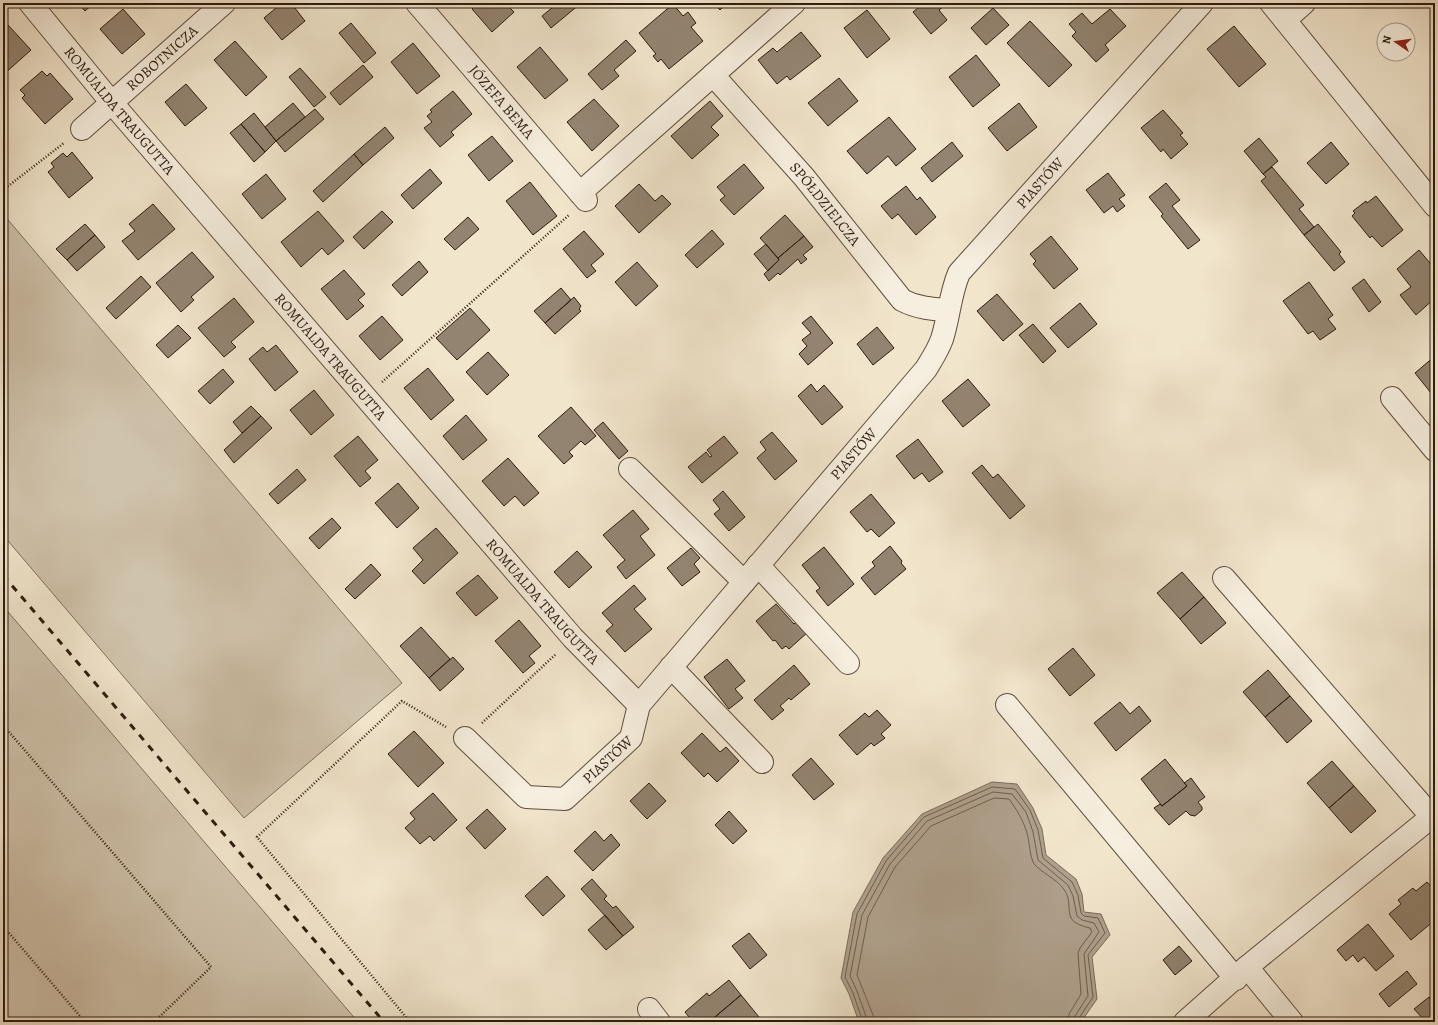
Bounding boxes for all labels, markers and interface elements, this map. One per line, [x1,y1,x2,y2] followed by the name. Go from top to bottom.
[122,21,202,95] street label: ROBOTNICZA
[1376,22,1416,62] north arrow
[1379,34,1395,45] text: N
[60,42,180,179] street label: ROMUALDA TRAUGUTTA
[464,61,539,143] street label: JÓZEFA BEMA
[1012,153,1068,213] street label: PIASTÓW
[785,158,865,250] street label: SPÓŁDZIELCZA
[270,289,391,425] street label: ROMUALDA TRAUGUTTA
[826,424,881,484] street label: PIASTÓW
[482,534,604,669] street label: ROMUALDA TRAUGUTTA
[578,731,637,788] street label: PIASTÓW

